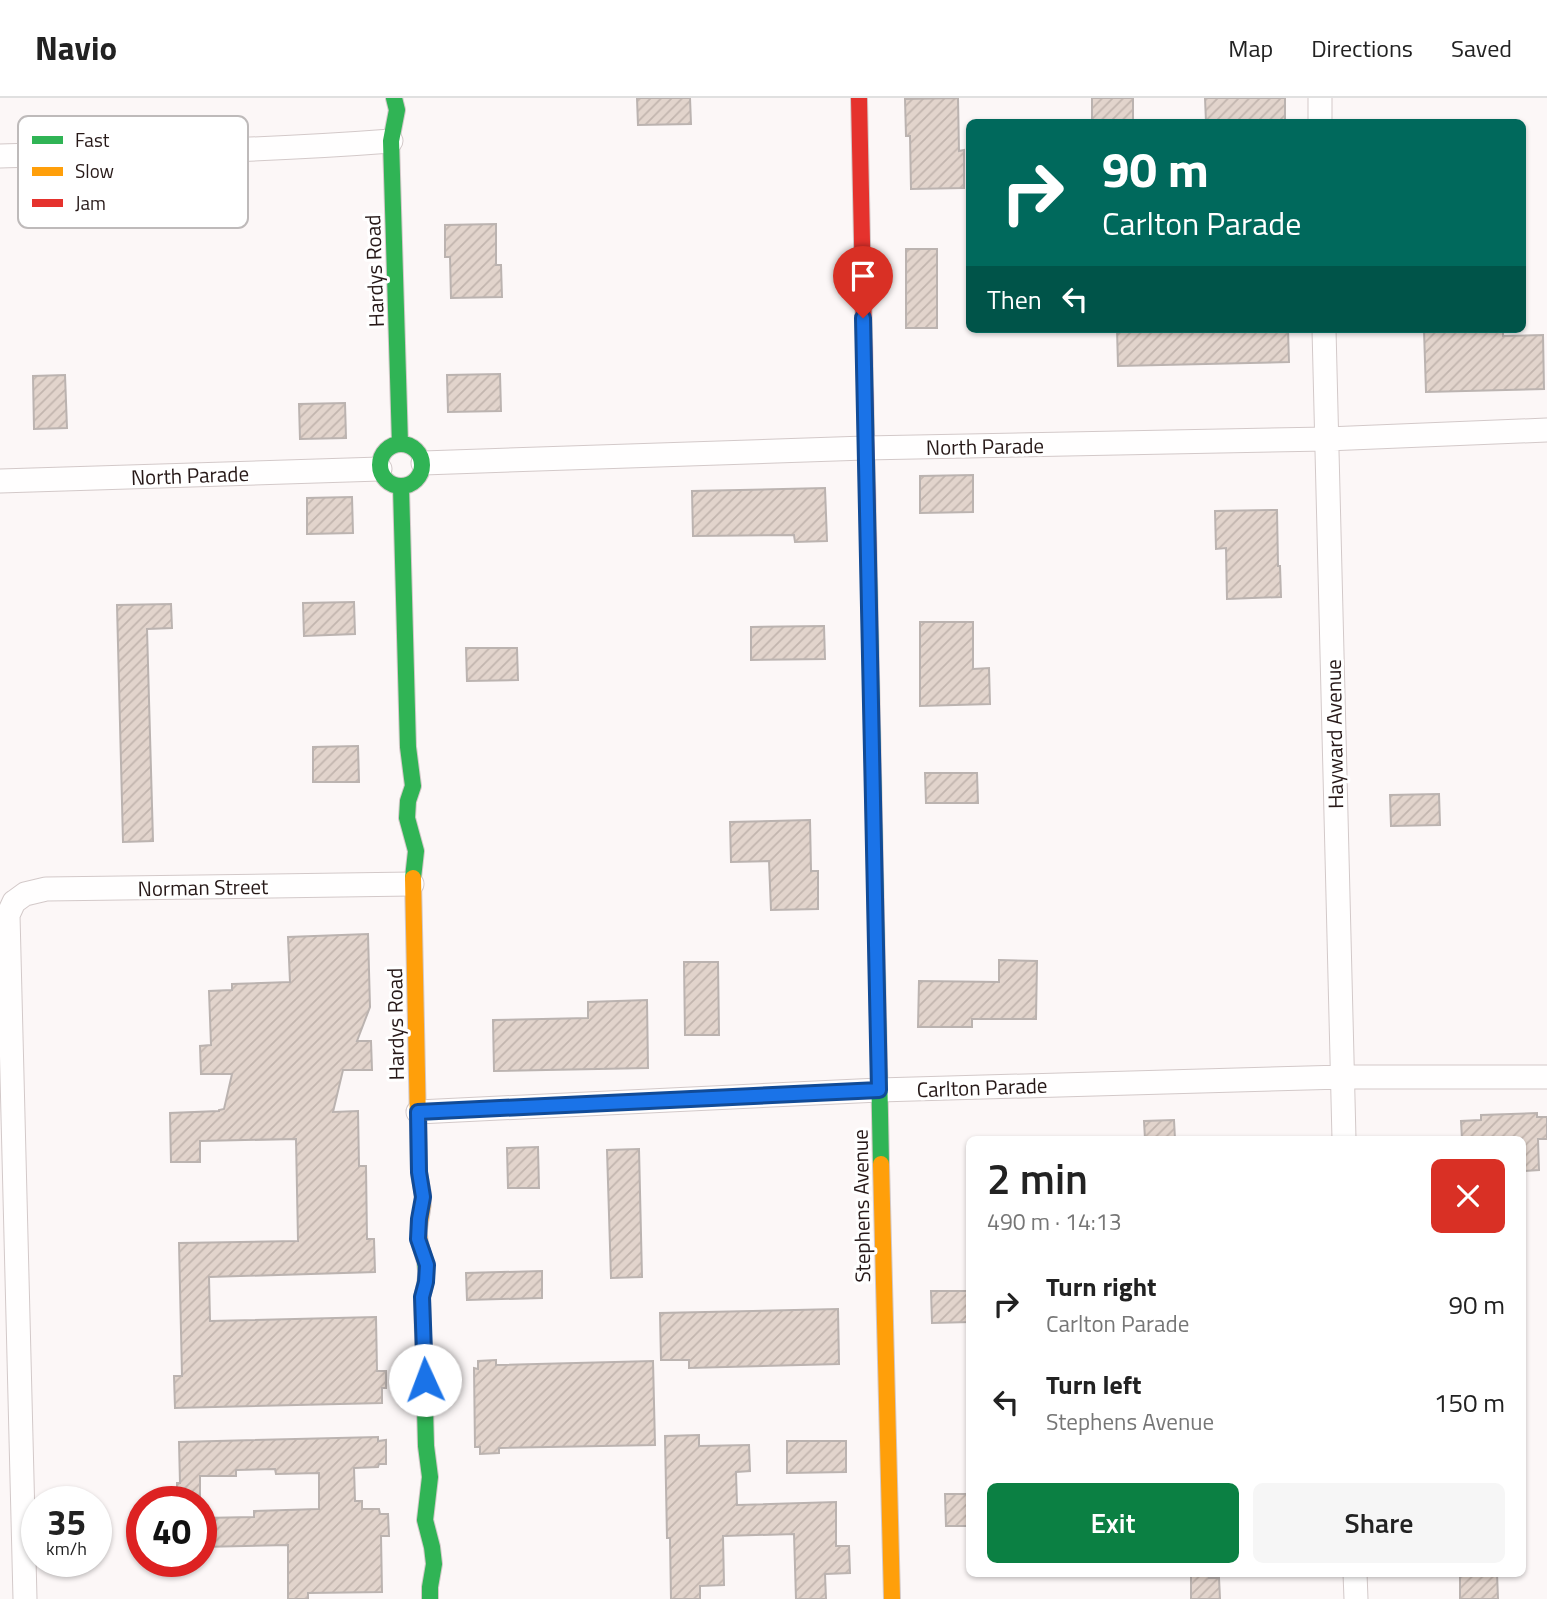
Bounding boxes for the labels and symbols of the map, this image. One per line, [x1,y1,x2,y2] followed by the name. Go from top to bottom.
[18,116,248,228] legend
[75,125,110,154] text: Fast
[75,156,114,185] text: Slow
[75,188,106,217] text: Jam
[356,214,392,328] street label: Hardys Road
[833,246,893,318] pin
[926,429,1044,463] street label: North Parade
[130,457,250,493] street label: North Parade
[1317,659,1351,809] street label: Hayward Avenue
[137,870,269,904] street label: Norman Street
[378,967,412,1081] street label: Hardys Road
[916,1069,1048,1105] street label: Carlton Parade
[844,1129,878,1283] street label: Stephens Avenue
[388,1343,462,1417] position arrow
[126,1486,217,1577] speed limit sign: 40

